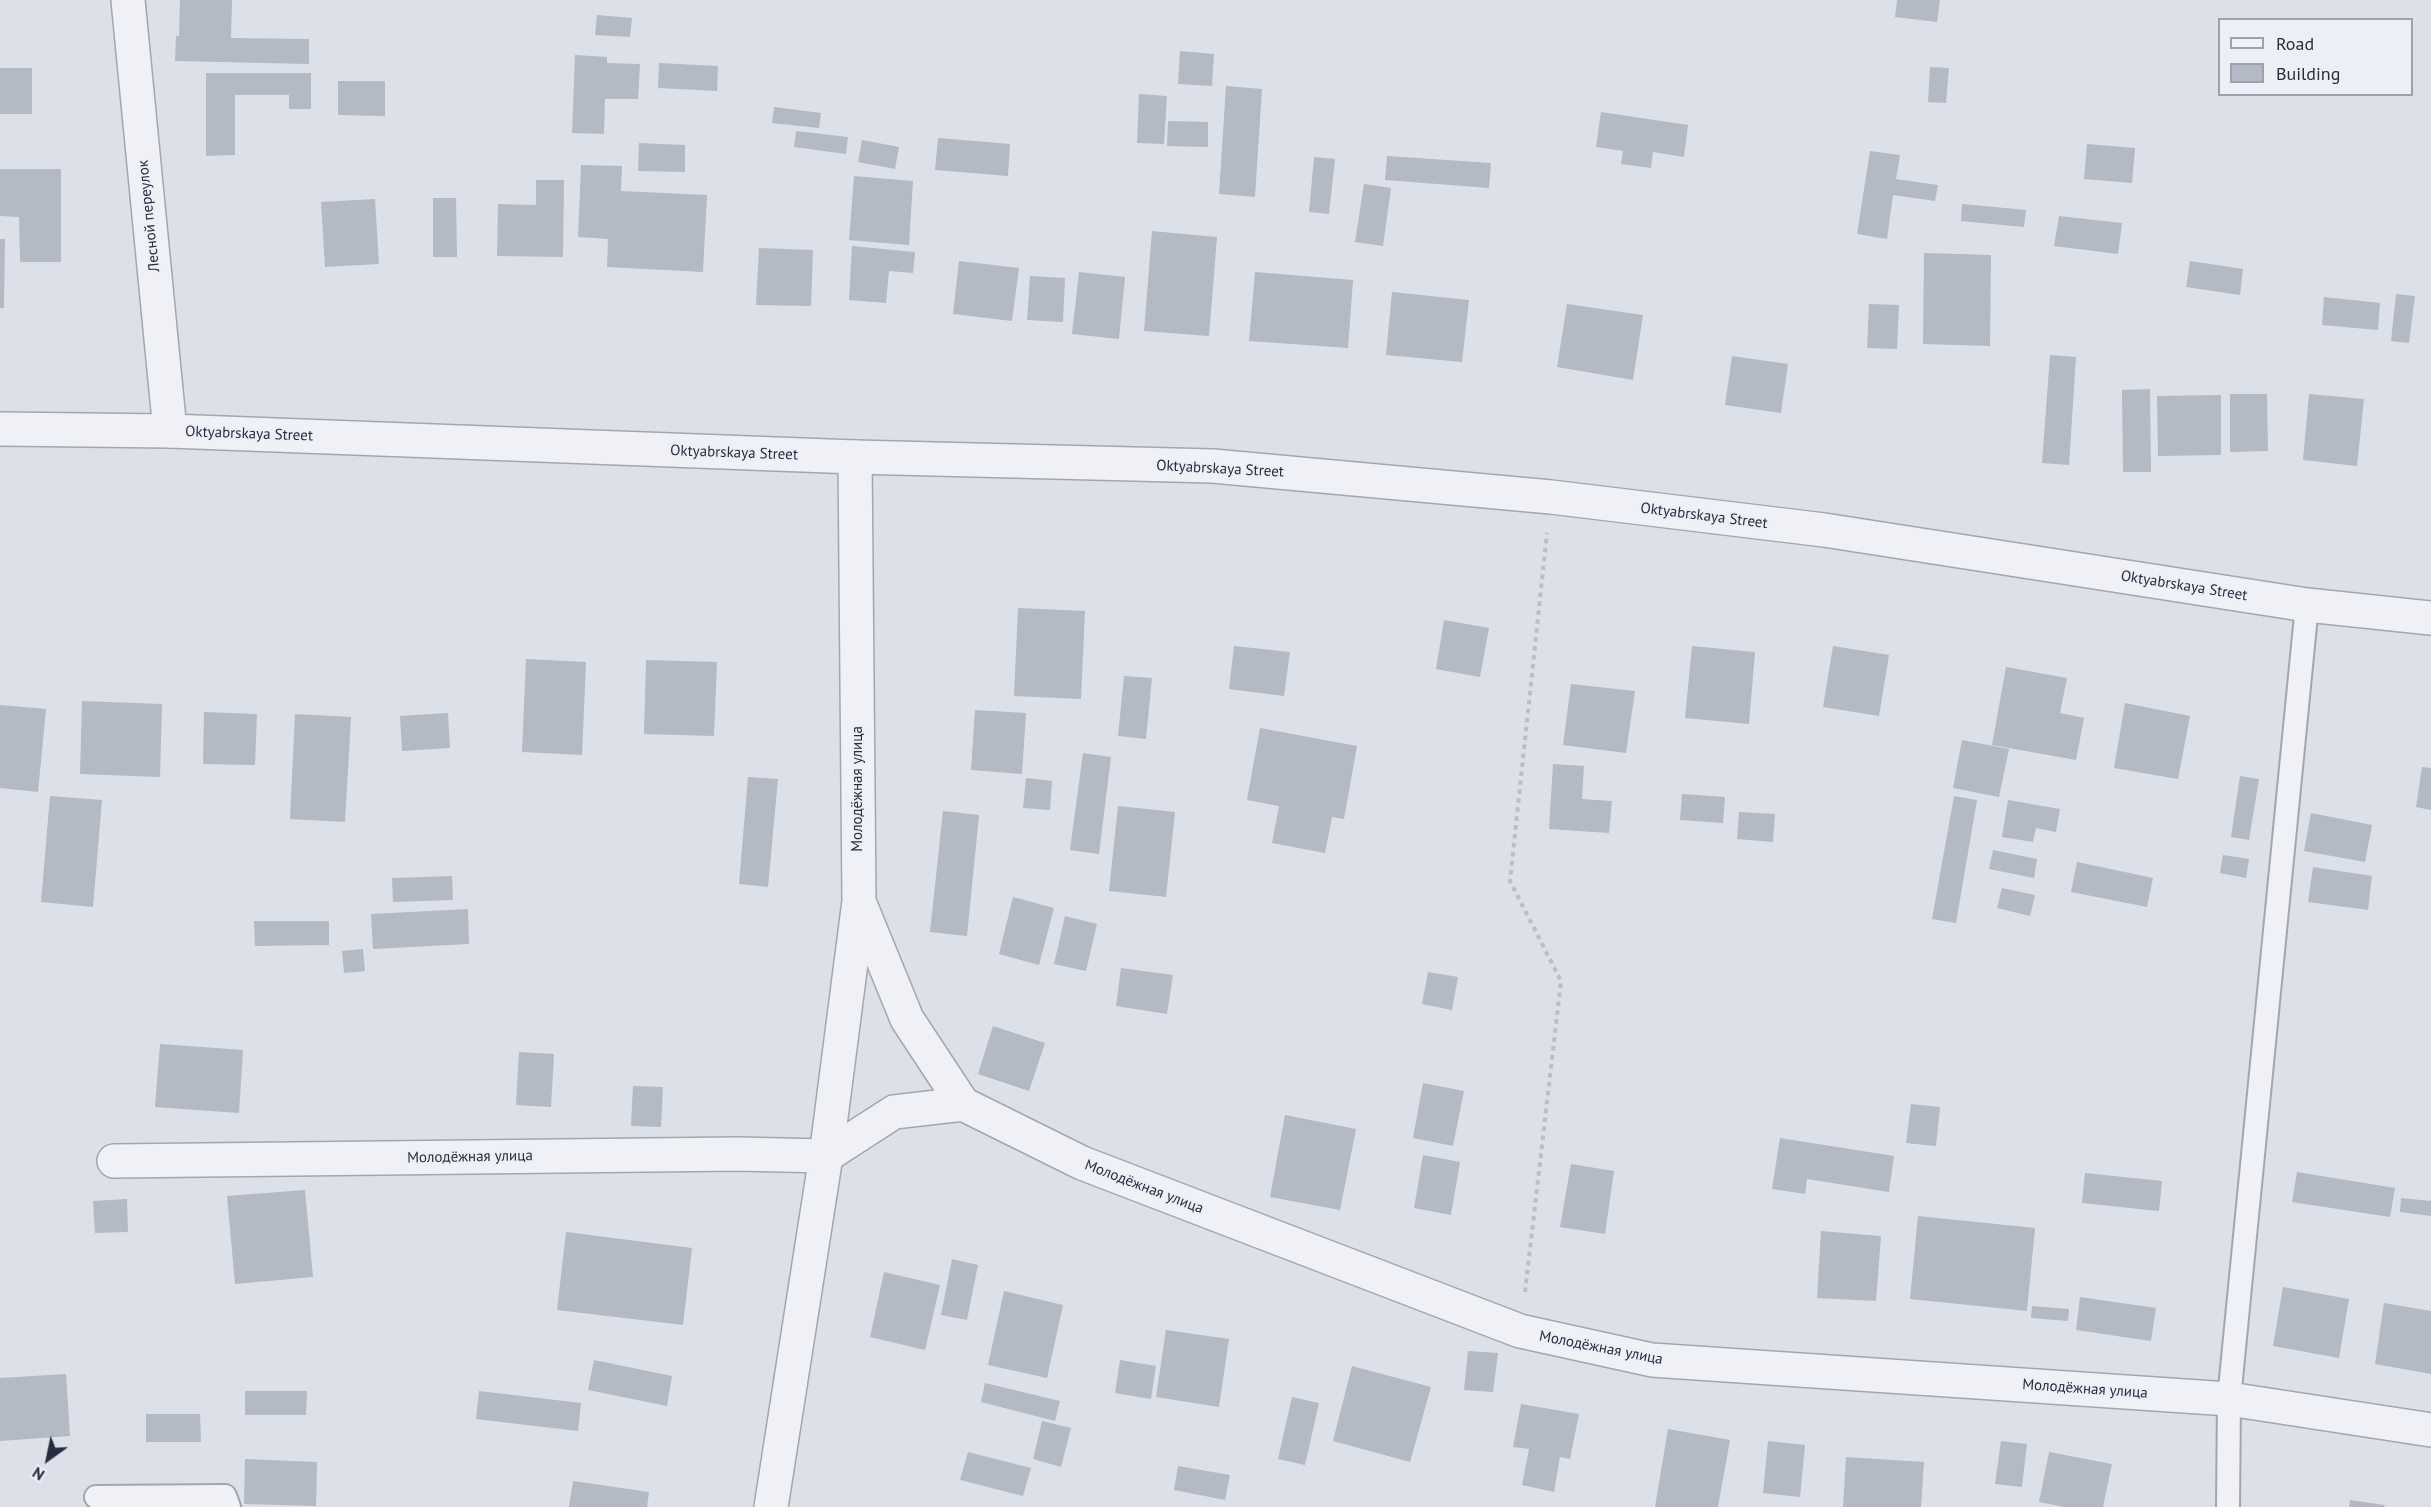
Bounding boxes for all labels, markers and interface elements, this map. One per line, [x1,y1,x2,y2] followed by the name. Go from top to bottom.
[2218,18,2413,96] legend
[2276,32,2314,55] text: Road
[2276,62,2340,85] text: Building
[134,159,164,273] street label: Лесной переулок
[185,423,313,445] street label: Oktyabrskaya Street
[670,442,798,464] street label: Oktyabrskaya Street
[1156,457,1284,481] street label: Oktyabrskaya Street
[1639,499,1769,533] street label: Oktyabrskaya Street
[2119,567,2249,605] street label: Oktyabrskaya Street
[849,726,867,852] street label: Молодёжная улица
[407,1147,533,1167] street label: Молодёжная улица
[1082,1156,1206,1218] street label: Молодёжная улица
[1538,1327,1664,1369] street label: Молодёжная улица
[2022,1376,2148,1402] street label: Молодёжная улица
[18,1429,78,1489] north arrow
[28,1463,48,1485] text: N

